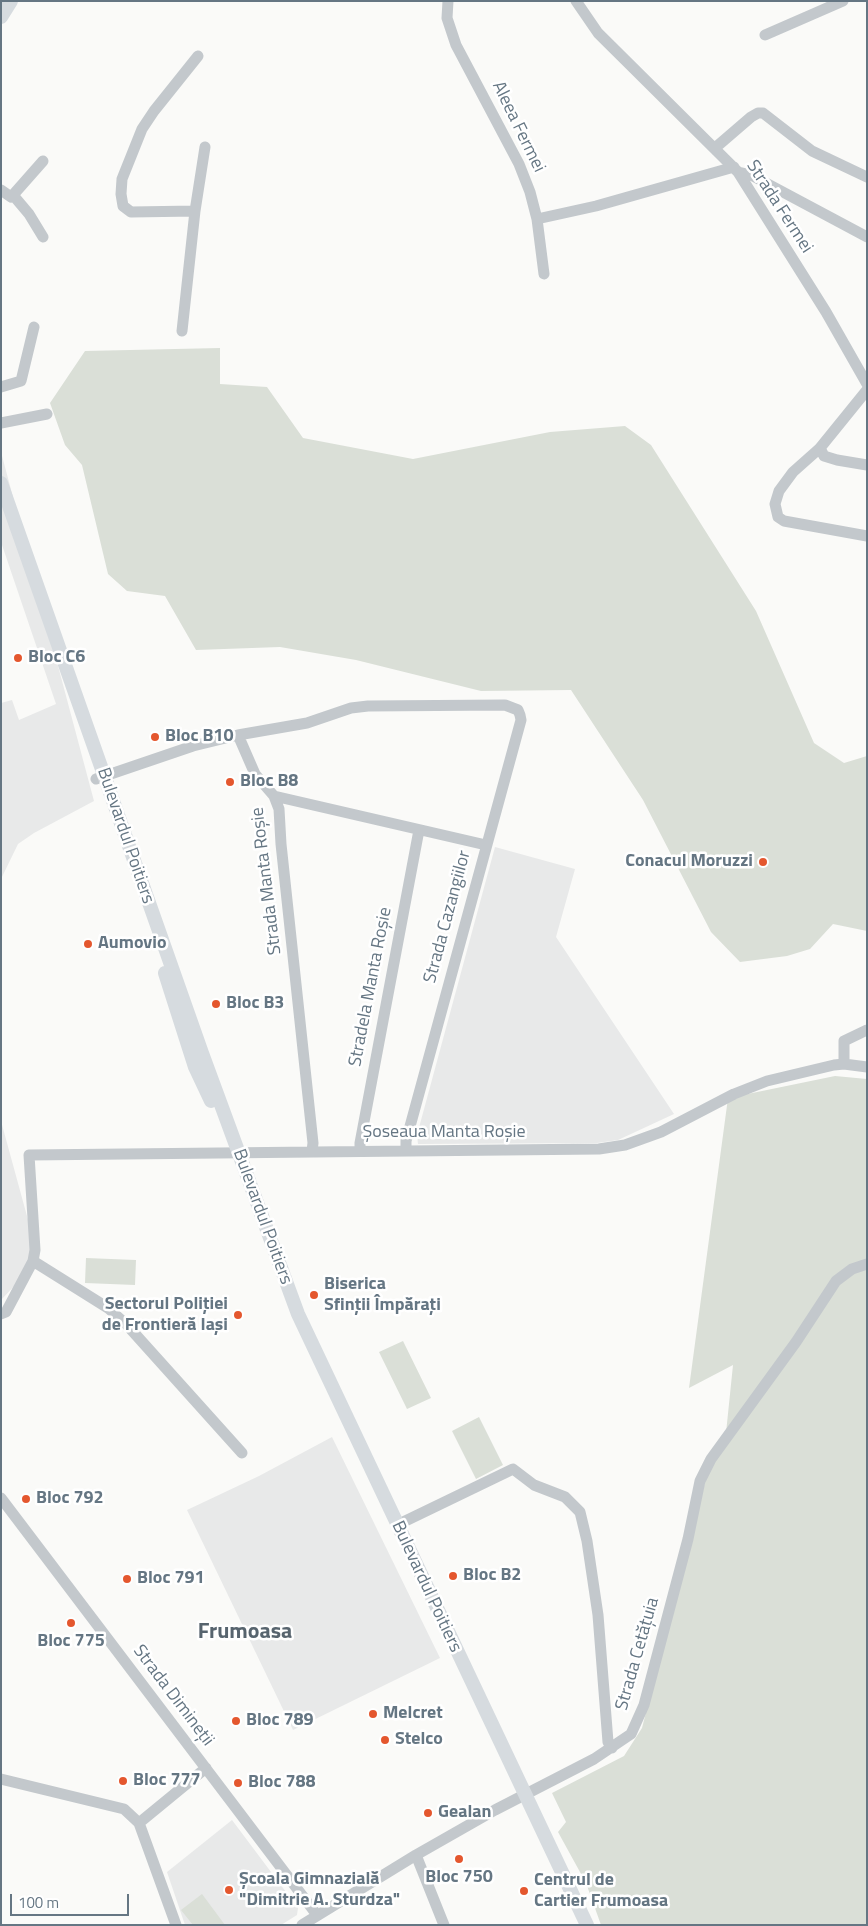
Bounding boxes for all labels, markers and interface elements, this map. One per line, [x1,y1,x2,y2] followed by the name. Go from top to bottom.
[487,78,549,176] street label: Aleea Fermei
[741,157,817,257] street label: Strada Fermei
[28,647,85,669] place label: Bloc C6
[12,652,24,664] marker: Bloc C6
[165,726,234,748] place label: Bloc B10
[149,731,161,743] marker: Bloc B10
[92,765,158,907] street label: Bulevardul Poitiers
[240,771,298,793] place label: Bloc B8
[224,776,236,788] marker: Bloc B8
[247,806,287,956] street label: Strada Manta Roșie
[420,848,476,986] street label: Strada Cazangiilor
[625,851,753,873] place label: Conacul Moruzzi
[757,856,769,868] marker: Conacul Moruzzi
[345,906,397,1068] street label: Stradela Manta Roșie
[98,933,167,955] place label: Aumovio
[82,938,94,950] marker: Aumovio
[226,993,284,1015] place label: Bloc B3
[210,998,222,1010] marker: Bloc B3
[362,1122,526,1144] street label: Șoseaua Manta Roșie
[227,1146,297,1288] street label: Bulevardul Poitiers
[324,1274,441,1316] place label: Biserica Sfinții Împărați
[308,1289,320,1301] marker: Biserica Sfinții Împărați
[102,1294,228,1336] place label: Sectorul Poliției de Frontieră Iași
[232,1309,244,1321] marker: Sectorul Poliției de Frontieră Iași
[36,1488,104,1510] place label: Bloc 792
[20,1493,32,1505] marker: Bloc 792
[386,1518,466,1656] street label: Bulevardul Poitiers
[463,1565,521,1587] place label: Bloc B2
[137,1568,205,1590] place label: Bloc 791
[447,1570,459,1582] marker: Bloc B2
[121,1573,133,1585] marker: Bloc 791
[612,1595,664,1713] street label: Strada Cetățuia
[65,1617,77,1629] marker: Bloc 775
[198,1620,292,1646] district label: Frumoasa
[37,1631,105,1653] place label: Bloc 775
[128,1641,218,1751] street label: Strada Dimineții
[383,1703,443,1725] place label: Melcret
[367,1708,379,1720] marker: Melcret
[246,1710,314,1732] place label: Bloc 789
[230,1715,242,1727] marker: Bloc 789
[395,1729,443,1751] place label: Stelco
[379,1734,391,1746] marker: Stelco
[133,1770,201,1792] place label: Bloc 777
[248,1772,316,1794] place label: Bloc 788
[117,1775,129,1787] marker: Bloc 777
[232,1777,244,1789] marker: Bloc 788
[438,1802,491,1824] place label: Gealan
[422,1807,434,1819] marker: Gealan
[453,1853,465,1865] marker: Bloc 750
[425,1867,493,1889] place label: Bloc 750
[239,1869,400,1912] place label: Școala Gimnazială "Dimitrie A. Sturdza"
[534,1870,668,1912] place label: Centrul de Cartier Frumoasa
[12,1884,131,1916] scale bar
[223,1884,235,1896] marker: Școala Gimnazială "Dimitrie A. Sturdza"
[518,1885,530,1897] marker: Centrul de Cartier Frumoasa
[18,1891,59,1914] text: 100 m

